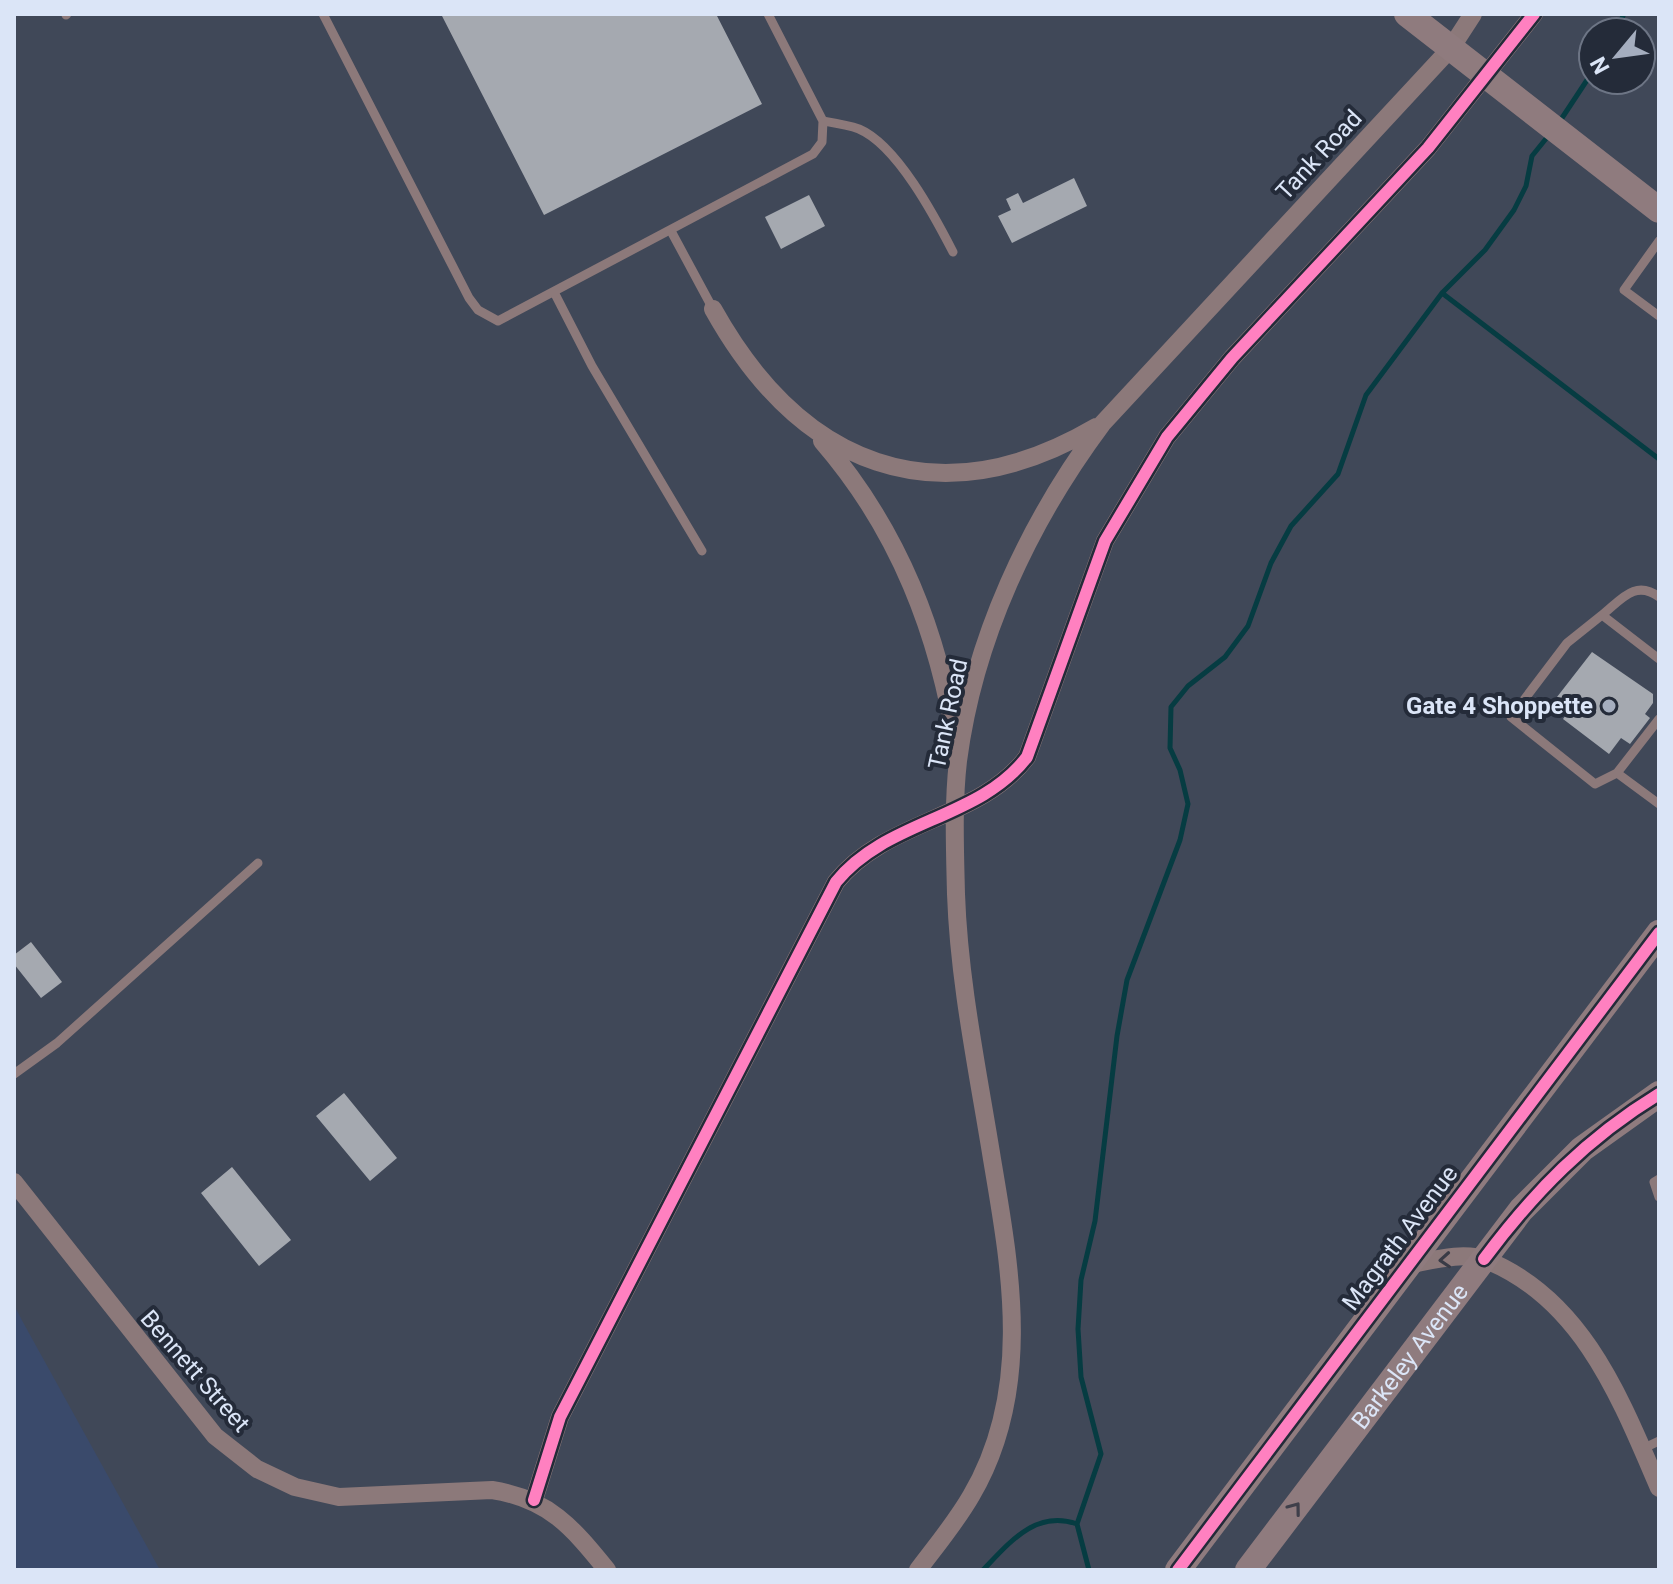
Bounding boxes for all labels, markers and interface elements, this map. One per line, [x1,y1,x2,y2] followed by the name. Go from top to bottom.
[1577,16,1657,96] north arrow
[1585,53,1615,78] text: N
[1270,104,1368,206] street label: Tank Road
[923,656,973,772] street label: Tank Road
[1406,692,1593,720] place label: Gate 4 Shoppette
[1600,697,1618,715] marker: Gate 4 Shoppette
[1337,1160,1463,1316] street label: Magrath Avenue
[1438,1251,1451,1268] one-way arrow
[1346,1278,1474,1435] street label: Barkeley Avenue
[135,1304,255,1438] street label: Bennett Street
[1285,1502,1299,1517] one-way arrow

